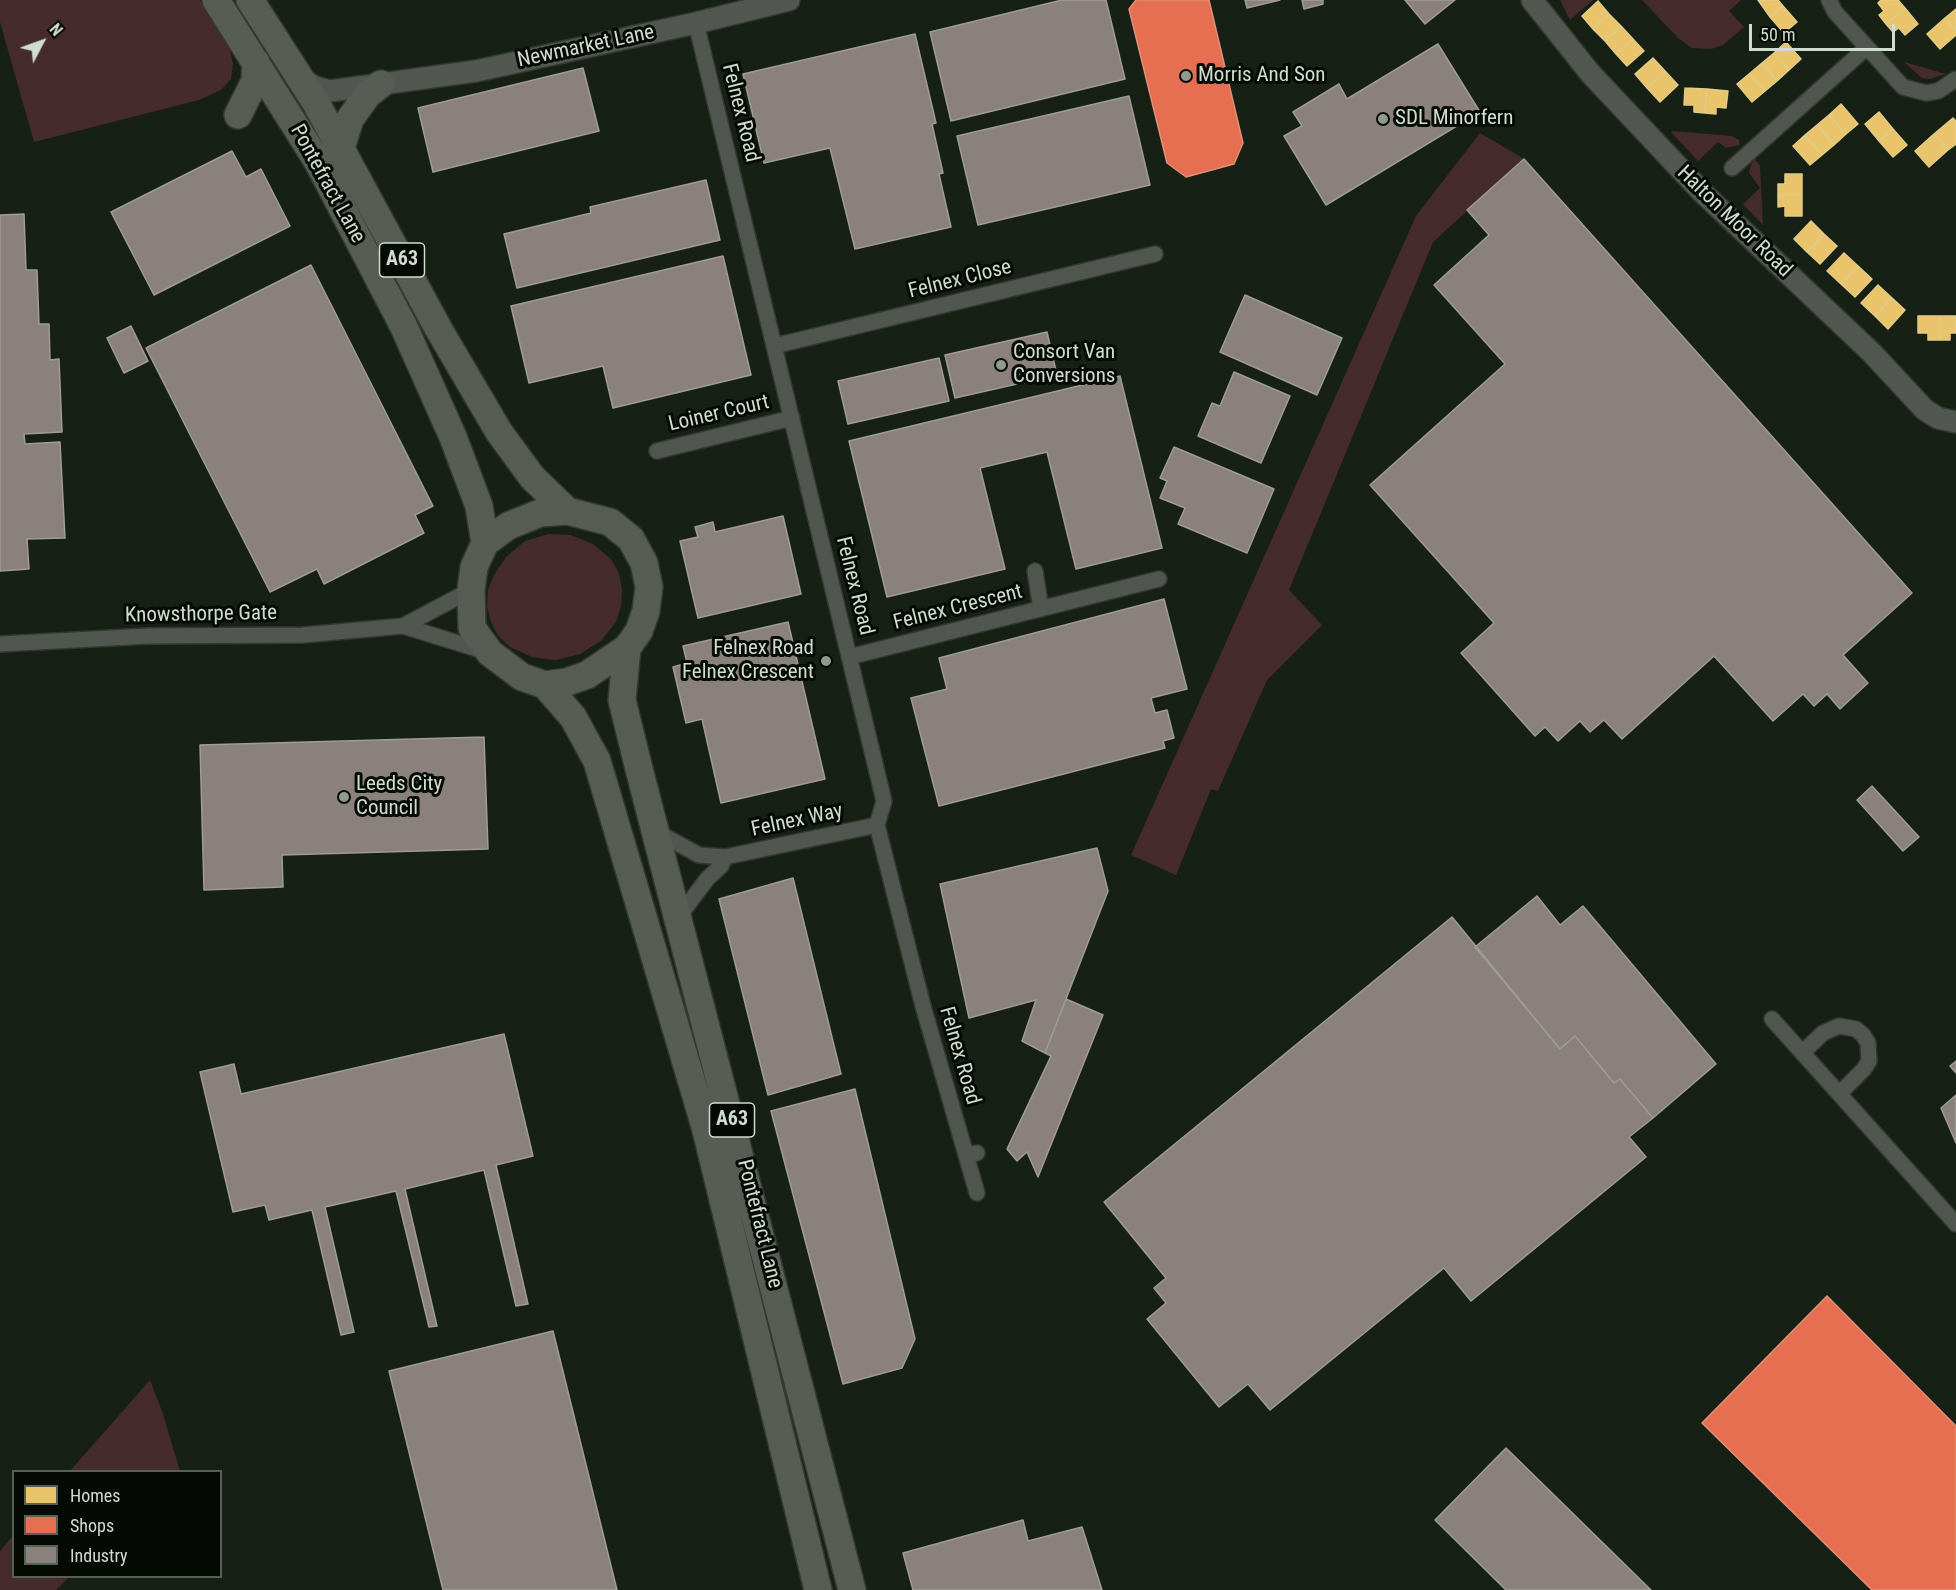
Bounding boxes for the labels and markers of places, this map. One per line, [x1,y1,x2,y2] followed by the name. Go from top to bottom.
[1198,63,1326,89] place label: Morris And Son
[1179,69,1193,83] marker: Morris And Son
[1395,106,1513,132] place label: SDL Minorfern
[1376,112,1390,126] marker: SDL Minorfern
[1013,340,1115,390] place label: Consort Van Conversions
[994,358,1008,372] marker: Consort Van Conversions
[682,636,814,686] place label: Felnex Road Felnex Crescent
[819,654,833,668] marker: Felnex Road Felnex Crescent
[356,772,442,822] place label: Leeds City Council
[337,790,351,804] marker: Leeds City Council

